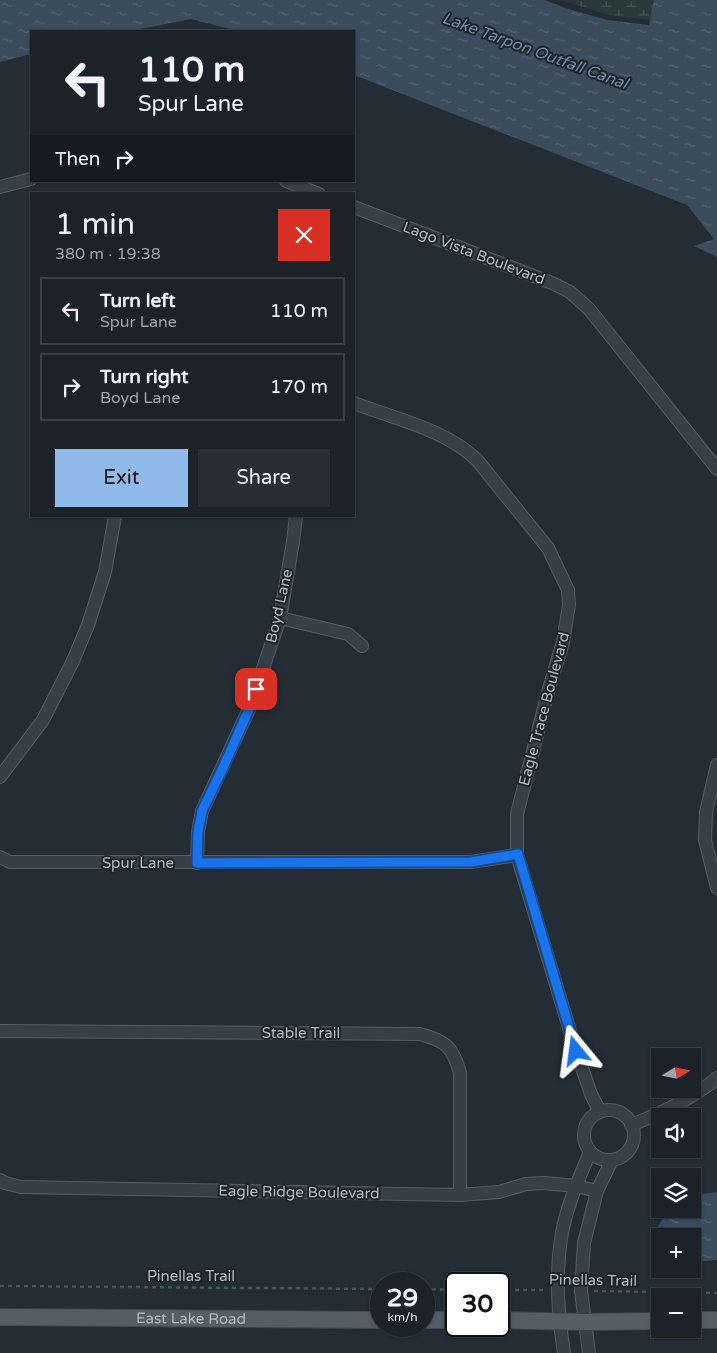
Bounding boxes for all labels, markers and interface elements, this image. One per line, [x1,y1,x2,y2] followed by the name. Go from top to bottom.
[440,8,632,95] water label: Lake Tarpon Outfall Canal
[138,49,245,91] text: 110 m
[55,50,120,115] icon: left
[138,91,244,117] text: Spur Lane
[110,145,138,173] icon: right
[55,148,100,170] text: Then
[55,206,135,243] text: 1 min
[278,209,330,261] button: close
[400,218,548,288] street label: Lago Vista Boulevard
[55,244,161,264] text: 380 m · 19:38
[100,290,176,312] text: Turn left
[57,297,85,325] icon: left
[270,300,328,322] text: 110 m
[100,312,177,332] text: Spur Lane
[100,366,188,388] text: Turn right
[57,373,85,401] icon: right
[270,376,328,398] text: 170 m
[100,388,180,408] text: Boyd Lane
[55,449,188,507] button: Exit
[198,449,330,507] button: Share
[262,567,296,645] street label: Boyd Lane
[515,630,573,788] street label: Eagle Trace Boulevard
[235,668,277,710] pin
[242,675,270,703] icon: arrive
[102,854,174,872] street label: Spur Lane
[262,1024,340,1042] street label: Stable Trail
[549,1024,601,1076] position arrow
[651,1048,701,1098] north arrow
[651,1048,701,1338] map controls
[651,1108,701,1158] button: sound
[651,1168,701,1218] button: layers
[218,1182,380,1202] street label: Eagle Ridge Boulevard
[651,1228,701,1278] button: +
[147,1267,235,1285] street label: Pinellas Trail
[549,1270,637,1290] street label: Pinellas Trail
[445,1272,510,1337] speed limit sign: 30
[387,1283,418,1313] text: 29
[651,1288,701,1338] button: −
[136,1309,246,1328] street label: East Lake Road
[387,1310,418,1324] text: km/h

